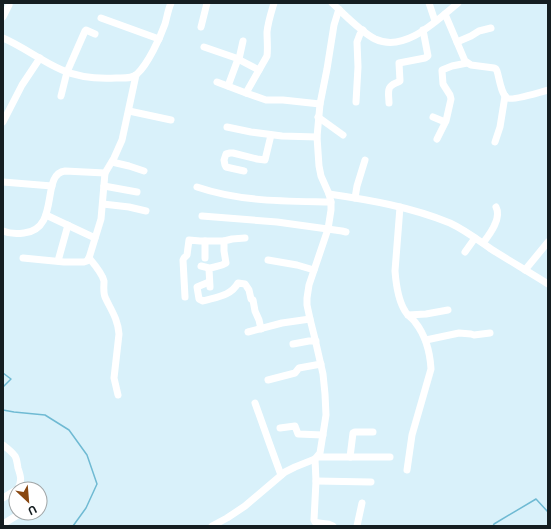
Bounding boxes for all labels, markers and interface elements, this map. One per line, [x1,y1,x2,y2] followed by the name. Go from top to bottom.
[8,481,48,521] north arrow
[26,502,39,518] text: U

